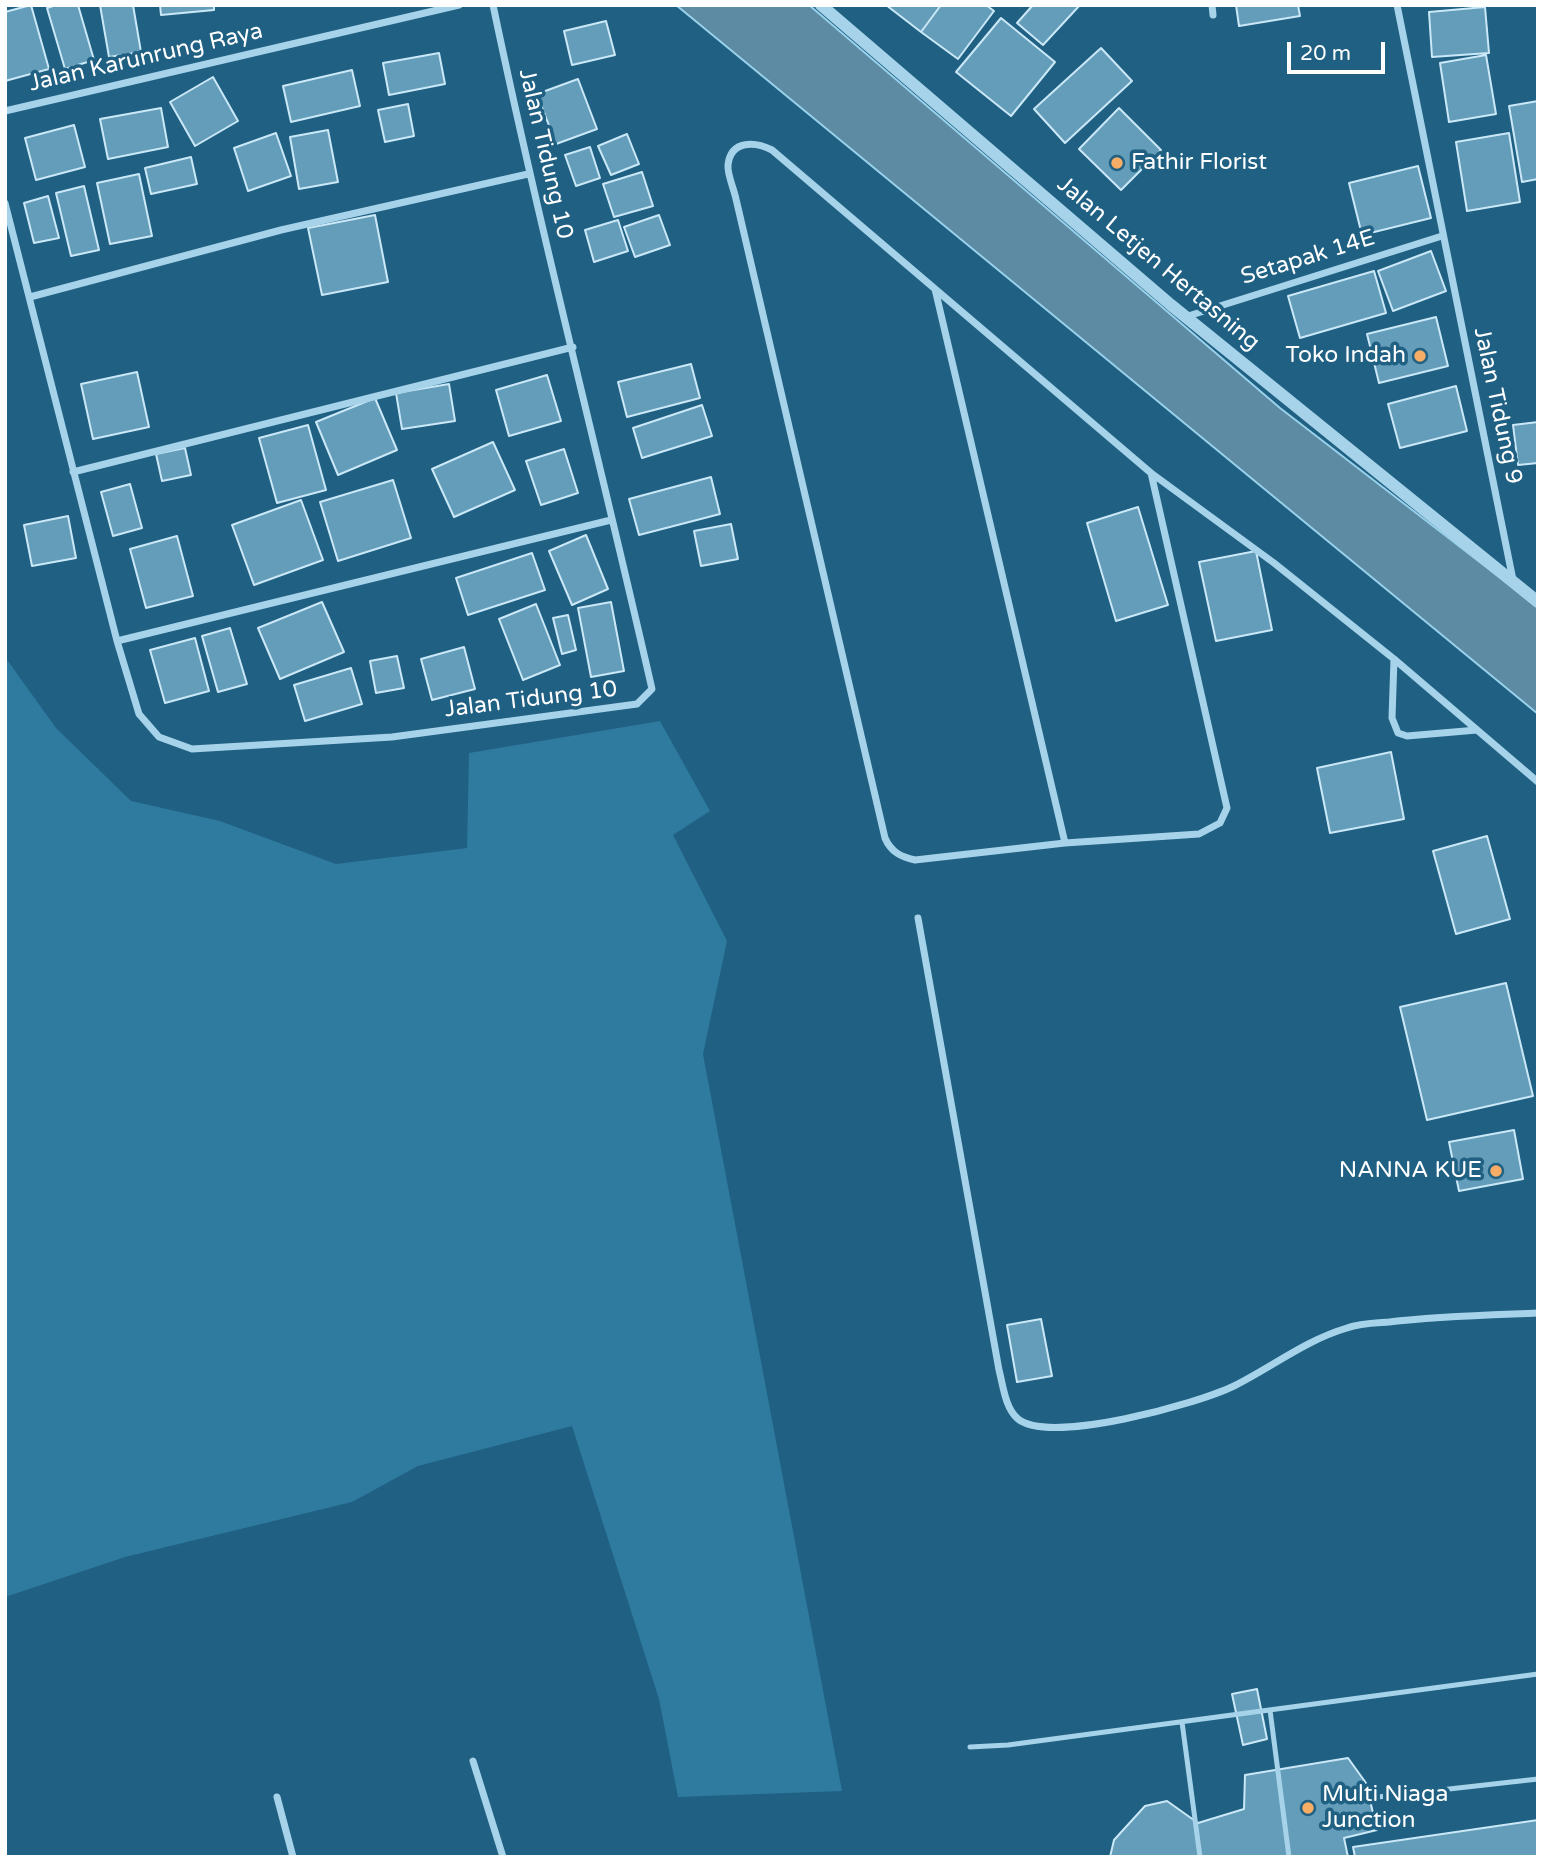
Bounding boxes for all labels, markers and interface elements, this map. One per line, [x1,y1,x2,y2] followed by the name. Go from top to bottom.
[26,18,266,98] street label: Jalan Karunrung Raya
[1291,28,1389,72] scale bar
[1300,41,1351,66] text: 20 m
[512,66,578,242] street label: Jalan Tidung 10
[1131,149,1267,177] place label: Fathir Florist
[1109,155,1125,171] marker: Fathir Florist
[1051,171,1265,357] street label: Jalan Letjen Hertasning
[1238,225,1378,291] street label: Setapak 14E
[1467,325,1527,487] street label: Jalan Tidung 9
[1285,342,1406,370] place label: Toko Indah
[1412,348,1428,364] marker: Toko Indah
[443,676,619,724] street label: Jalan Tidung 10
[1339,1157,1482,1185] place label: NANNA KUE
[1488,1163,1504,1179] marker: NANNA KUE
[1322,1781,1448,1835] place label: Multi Niaga Junction
[1300,1800,1316,1816] marker: Multi Niaga Junction

